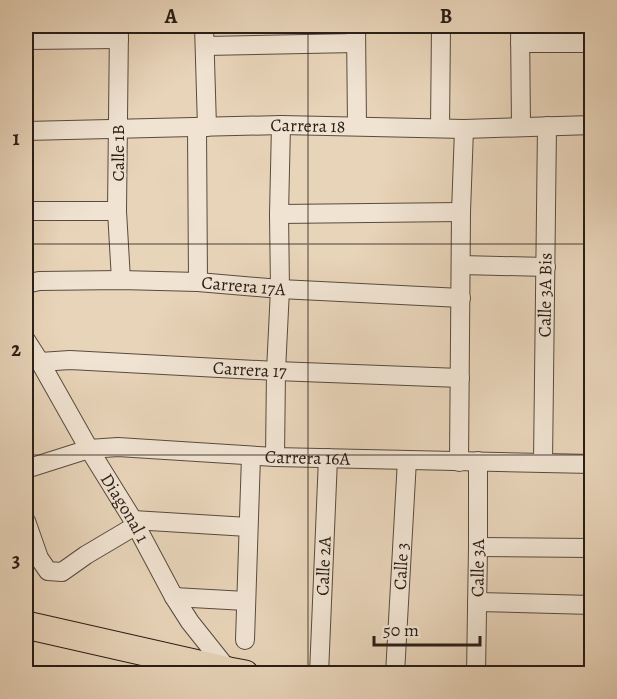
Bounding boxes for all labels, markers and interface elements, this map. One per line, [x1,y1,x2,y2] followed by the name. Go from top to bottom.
[164,3,178,30] text: A
[440,3,452,30] text: B
[270,113,346,138] street label: Carrera 18
[12,125,20,152] text: 1
[106,125,130,181] street label: Calle 1B
[532,253,557,337] street label: Calle 3A Bis
[200,270,287,301] street label: Carrera 17A
[11,336,21,363] text: 2
[212,356,287,383] street label: Carrera 17
[264,444,351,471] street label: Carrera 16A
[95,469,155,547] street label: Diagonal 1
[310,536,337,596] street label: Calle 2A
[465,538,490,597] street label: Calle 3A
[388,542,414,591] street label: Calle 3
[12,547,20,574] text: 3
[374,609,480,647] scale bar
[383,618,419,642] text: 50 m

